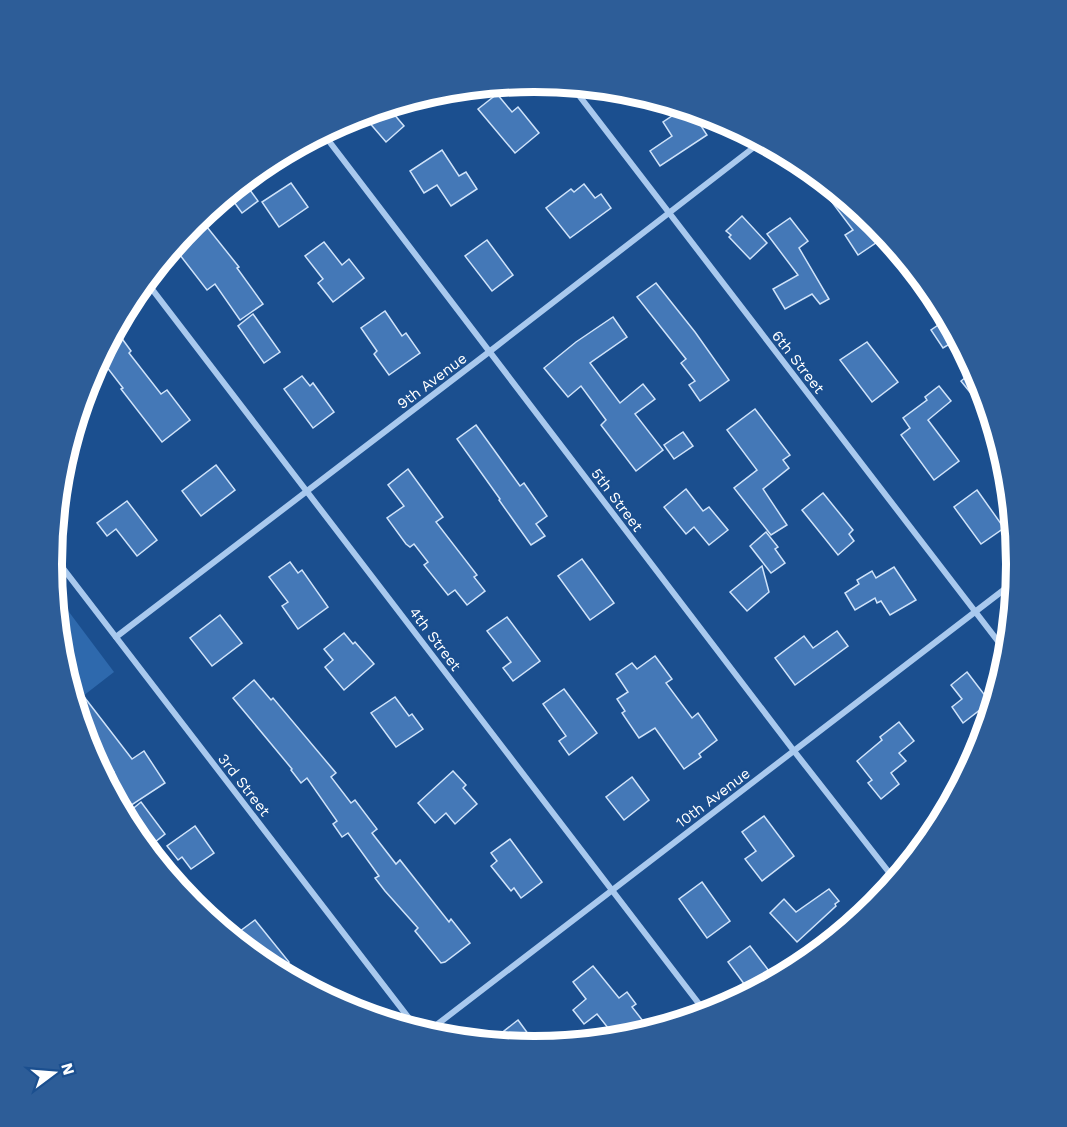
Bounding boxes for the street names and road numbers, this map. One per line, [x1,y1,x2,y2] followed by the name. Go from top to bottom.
[768,327,829,398] street label: 6th Street
[394,349,470,413] street label: 9th Avenue
[587,465,647,536] street label: 5th Street
[405,604,465,675] street label: 4th Street
[214,750,274,820] street label: 3rd Street
[672,764,754,832] street label: 10th Avenue

